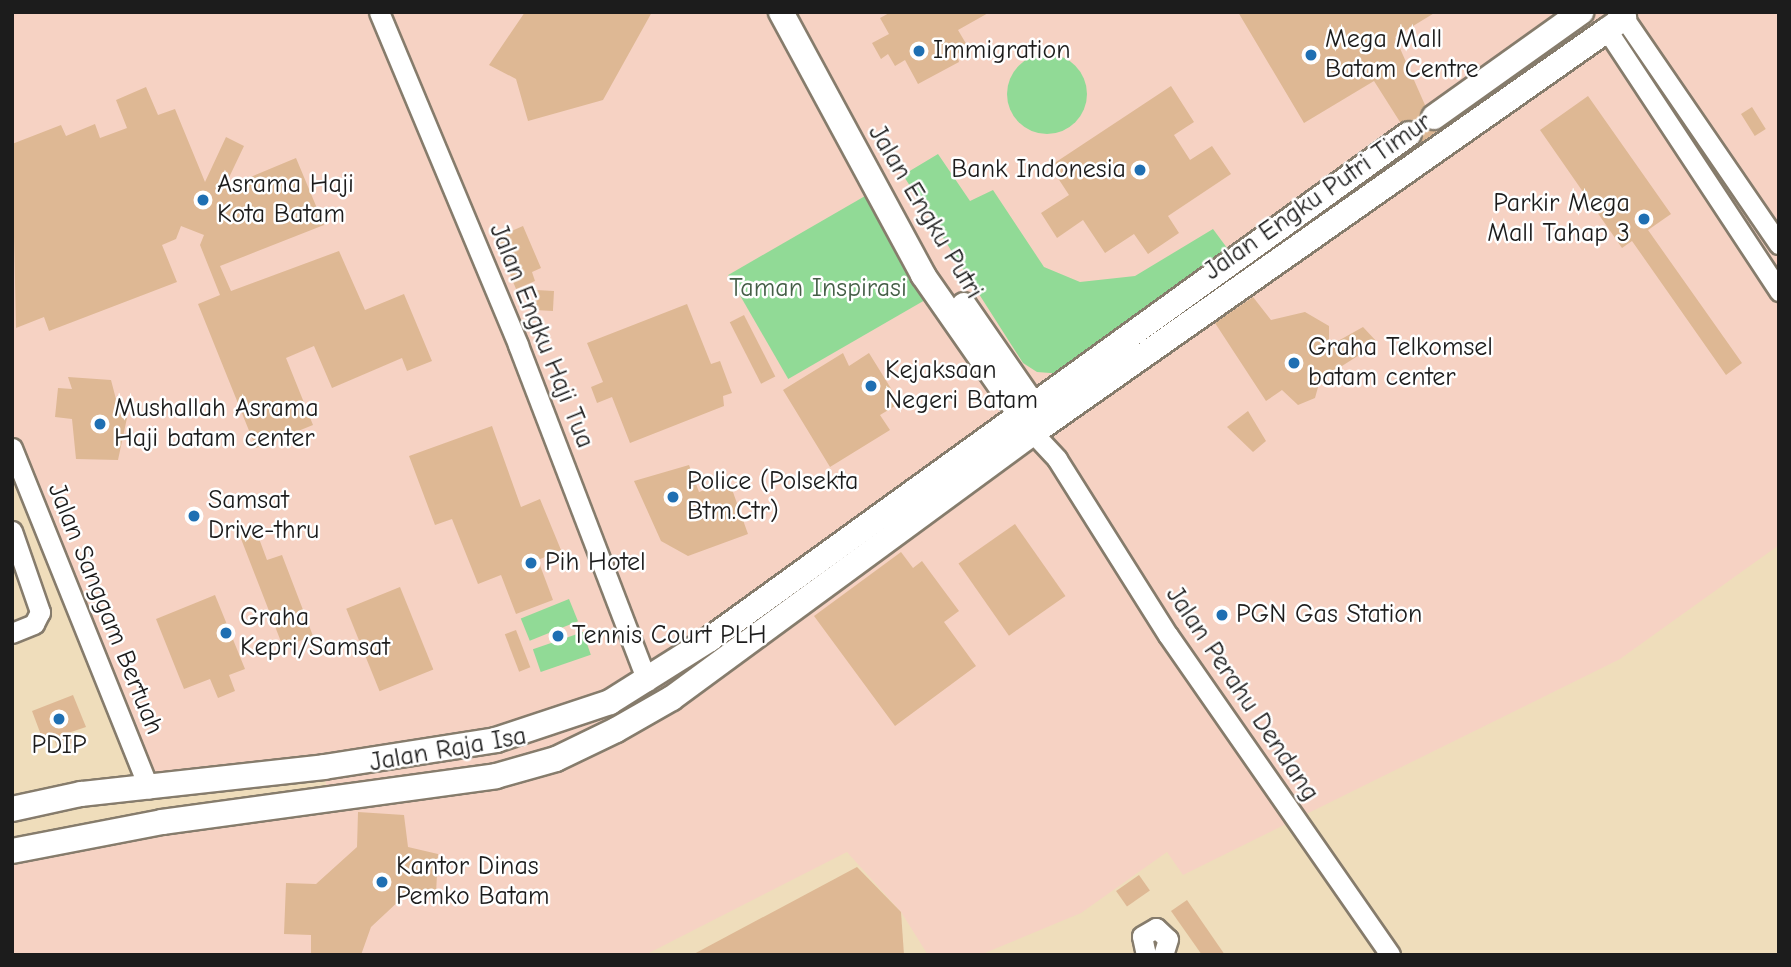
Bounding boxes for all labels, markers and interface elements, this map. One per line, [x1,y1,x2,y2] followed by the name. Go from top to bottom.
[1325,24,1478,86] place label: Mega Mall Batam Centre
[933,35,1071,67] place label: Immigration
[911,43,927,59] marker: Immigration
[1303,47,1319,63] marker: Mega Mall Batam Centre
[1198,107,1438,287] street label: Jalan Engku Putri Timur
[861,119,989,305] street label: Jalan Engku Putri
[951,154,1126,186] place label: Bank Indonesia
[1132,162,1148,178] marker: Bank Indonesia
[217,169,354,230] place label: Asrama Haji Kota Batam
[1487,188,1630,249] place label: Parkir Mega Mall Tahap 3
[195,192,211,208] marker: Asrama Haji Kota Batam
[1636,211,1652,227] marker: Parkir Mega Mall Tahap 3
[482,219,600,453] street label: Jalan Engku Haji Tua
[729,273,907,305] park label: Taman Inspirasi
[1308,332,1493,394] place label: Graha Telkomsel batam center
[885,355,1038,416] place label: Kejaksaan Negeri Batam
[1286,355,1302,371] marker: Graha Telkomsel batam center
[863,378,879,394] marker: Kejaksaan Negeri Batam
[114,393,319,454] place label: Mushallah Asrama Haji batam center
[92,416,108,432] marker: Mushallah Asrama Haji batam center
[687,466,858,528] place label: Police (Polsekta Btm.Ctr)
[40,479,170,739] street label: Jalan Sanggam Bertuah
[208,485,319,546] place label: Samsat Drive-thru
[665,489,681,505] marker: Police (Polsekta Btm.Ctr)
[186,508,202,524] marker: Samsat Drive-thru
[545,547,646,579] place label: Pih Hotel
[523,555,539,571] marker: Pih Hotel
[1159,581,1325,807] street label: Jalan Perahu Dendang
[1236,599,1422,631] place label: PGN Gas Station
[240,602,390,664] place label: Graha Kepri/Samsat
[1214,607,1230,623] marker: PGN Gas Station
[572,620,766,652] place label: Tennis Court PLH
[218,625,234,641] marker: Graha Kepri/Samsat
[550,628,566,644] marker: Tennis Court PLH
[51,711,67,727] marker: PDIP
[367,721,529,779] street label: Jalan Raja Isa
[32,730,86,762] place label: PDIP
[396,851,550,912] place label: Kantor Dinas Pemko Batam
[374,874,390,890] marker: Kantor Dinas Pemko Batam

